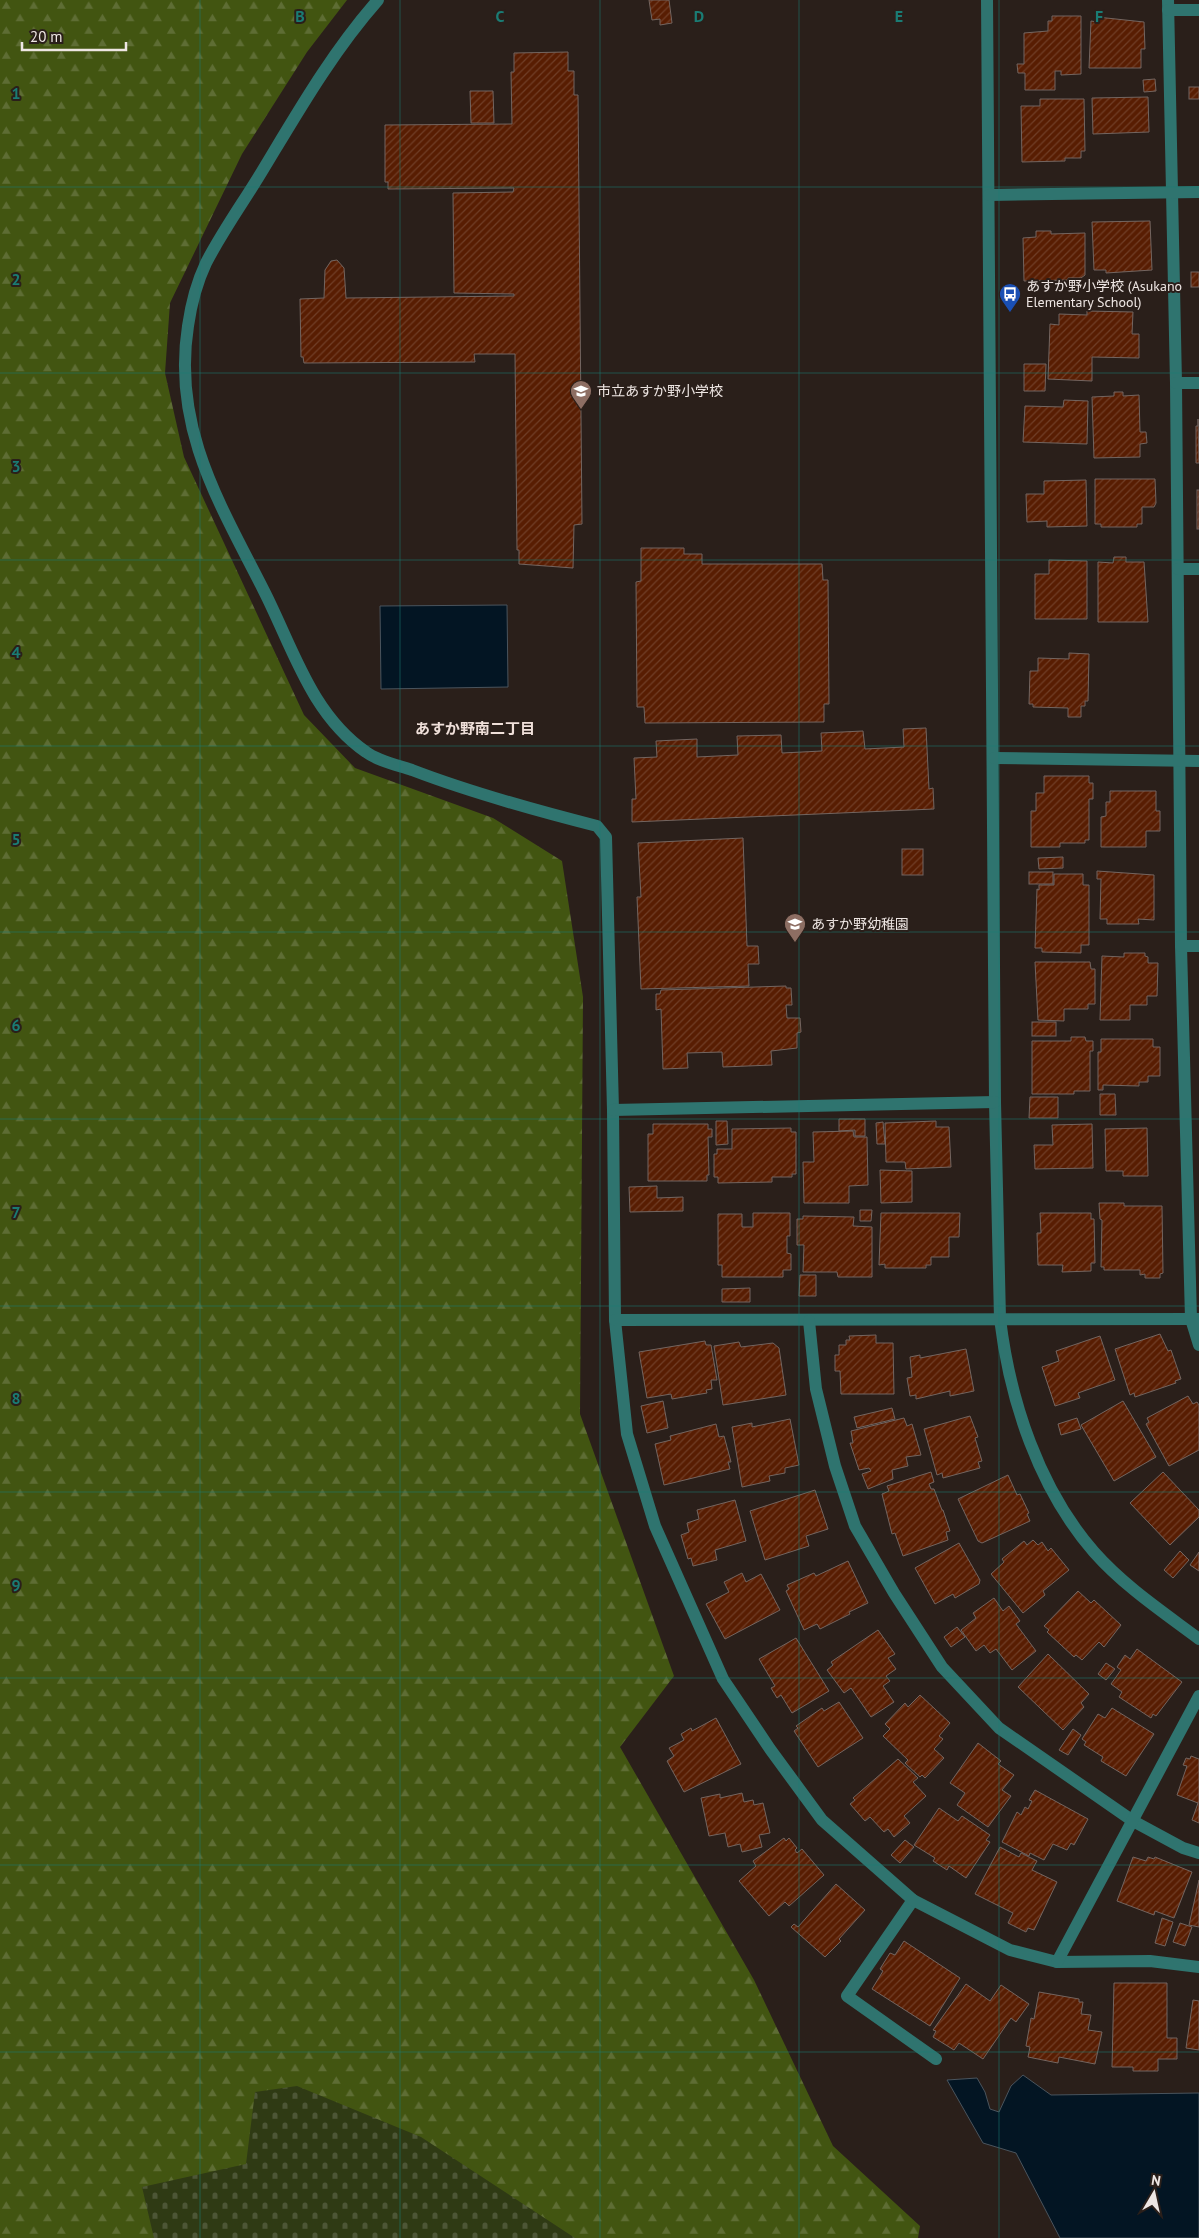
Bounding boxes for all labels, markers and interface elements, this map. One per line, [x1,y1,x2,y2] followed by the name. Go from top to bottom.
[295,6,305,26] text: B
[496,6,505,26] text: C
[694,6,704,26] text: D
[895,6,903,26] text: E
[1095,6,1103,26] text: F
[22,20,126,52] scale bar
[30,27,63,46] text: 20 m
[11,83,21,103] text: 1
[11,269,21,289] text: 2
[1026,277,1182,311] place label: あすか野小学校 (Asukano Elementary School)
[998,282,1022,313] bus stop icon: あすか野小学校 (Asukano Elementary School)
[569,379,593,410] school or university icon: 市立あすか野小学校
[597,382,723,400] place label: 市立あすか野小学校
[11,456,21,476] text: 3
[11,642,21,662] text: 4
[415,719,535,738] district label: あすか野南二丁目
[11,829,21,849] text: 5
[783,912,807,943] school or university icon: あすか野幼稚園
[811,915,909,933] place label: あすか野幼稚園
[11,1015,21,1035] text: 6
[11,1202,21,1222] text: 7
[11,1388,21,1408] text: 8
[11,1575,21,1595] text: 9
[1129,2168,1179,2218] north arrow
[1150,2171,1162,2190] text: N

